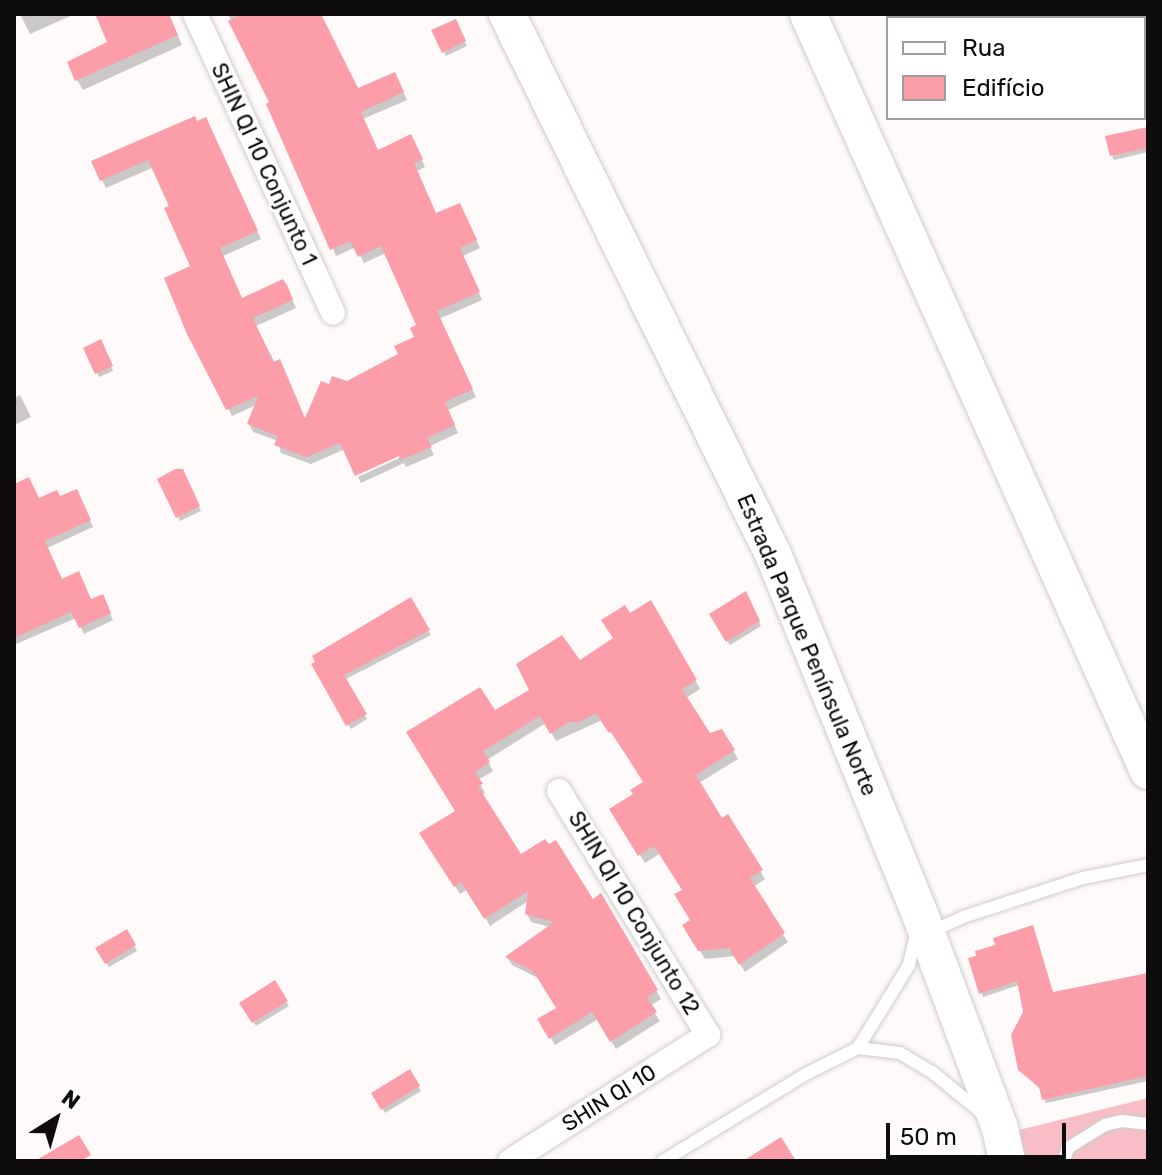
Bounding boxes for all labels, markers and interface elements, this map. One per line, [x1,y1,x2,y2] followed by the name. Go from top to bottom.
[886,16,1146,120] legend
[962,34,1005,62] text: Rua
[206,59,322,269] street label: SHIN QI 10 Conjunto 1
[962,74,1045,102] text: Edifício
[731,490,883,800] street label: Estrada Parque Península Norte
[563,806,705,1020] street label: SHIN QI 10 Conjunto 12
[557,1059,661,1137] street label: SHIN QI 10
[16,1079,96,1159] north arrow
[56,1084,85,1115] text: N
[890,1107,1070,1157] scale bar
[900,1123,957,1151] text: 50 m

